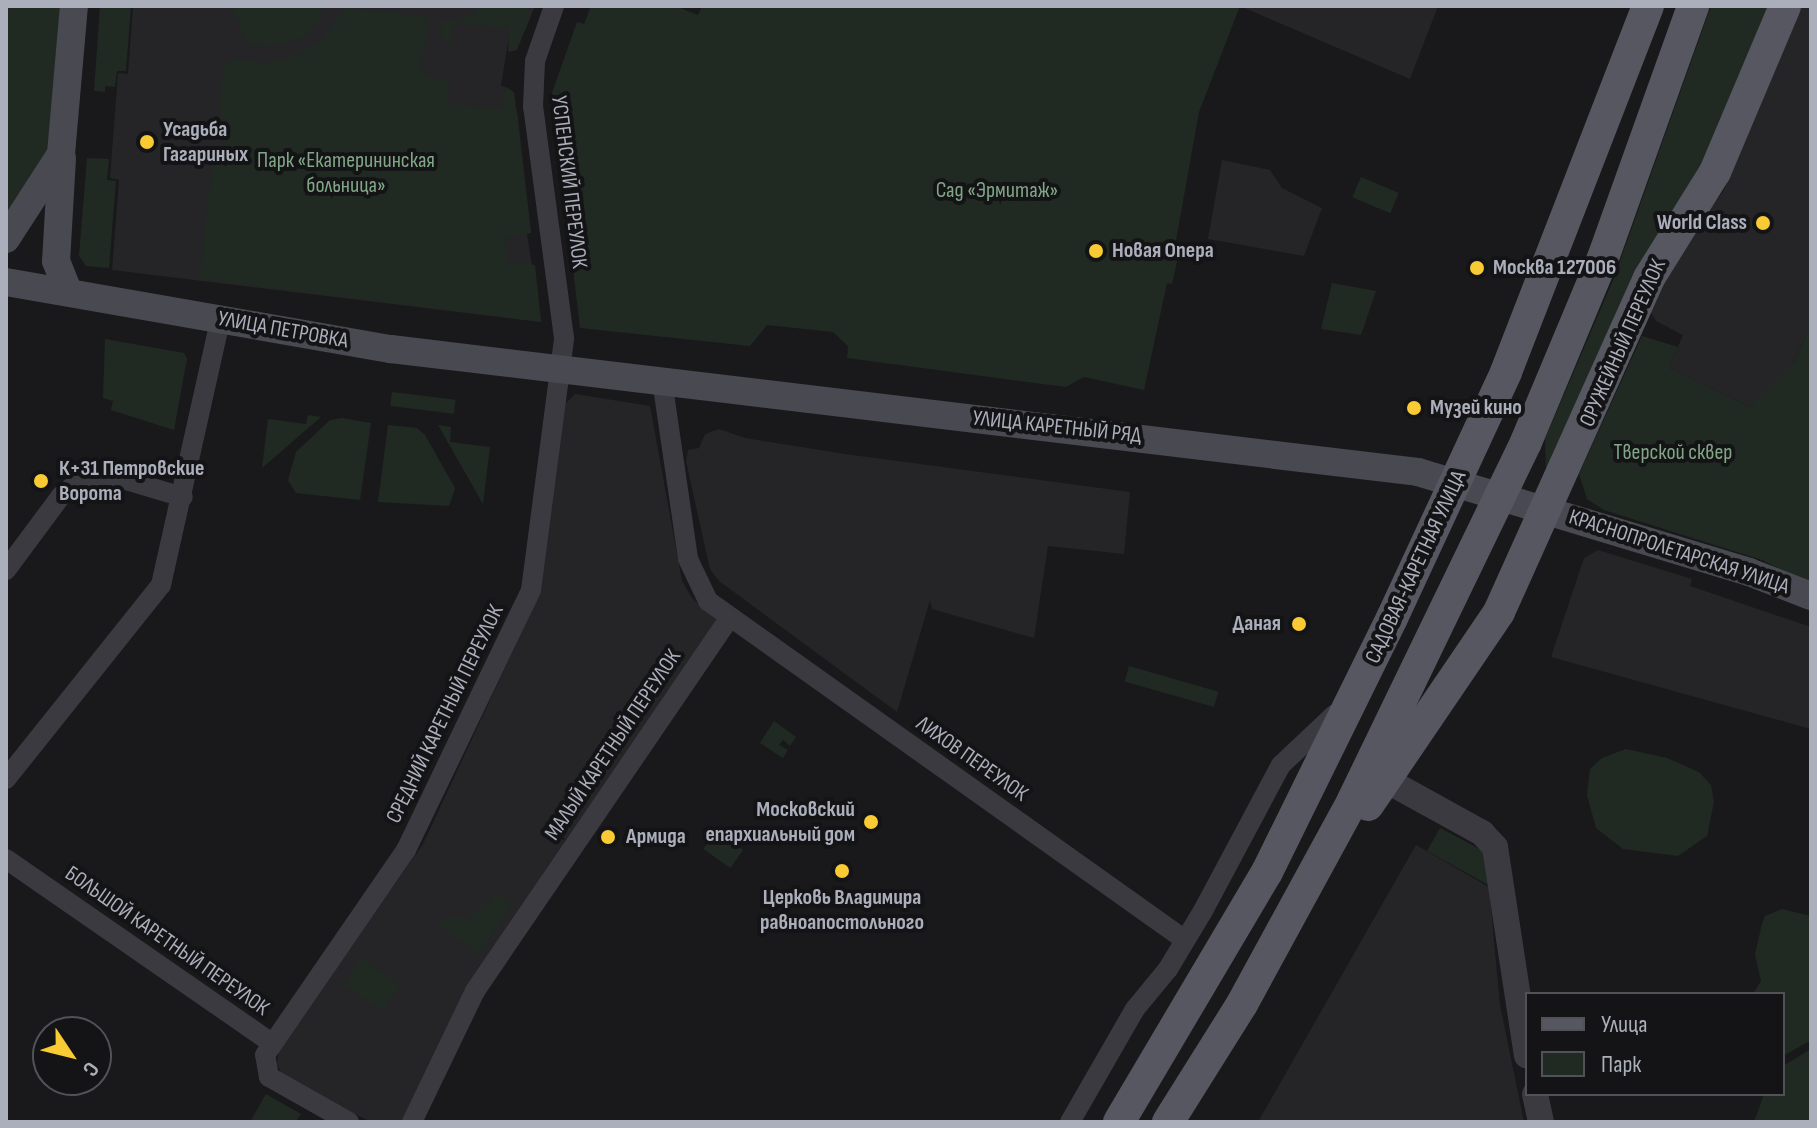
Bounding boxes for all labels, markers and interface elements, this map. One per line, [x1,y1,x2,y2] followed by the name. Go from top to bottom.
[545,94,593,270] street label: УСПЕНСКИЙ ПЕРЕУЛОК
[163,116,248,168] place label: Усадьба Гагариных
[138,133,156,151] marker: Усадьба Гагариных
[257,147,435,198] park label: Парк «Екатерининская больница»
[936,178,1058,204] park label: Сад «Эрмитаж»
[1657,210,1747,236] place label: World Class
[1754,214,1772,232] marker: World Class
[1112,238,1214,264] place label: Новая Опера
[1087,242,1105,260] marker: Новая Опера
[1493,255,1616,281] place label: Москва 127006
[1574,255,1672,431] street label: ОРУЖЕЙНЫЙ ПЕРЕУЛОК
[1468,259,1486,277] marker: Москва 127006
[216,306,350,354] street label: УЛИЦА ПЕТРОВКА
[1430,395,1522,421] place label: Музей кино
[1405,399,1423,417] marker: Музей кино
[971,405,1143,449] street label: УЛИЦА КАРЕТНЫЙ РЯД
[1614,440,1732,466] park label: Тверской сквер
[59,455,204,506] place label: К+31 Петровские Ворота
[1360,466,1472,668] street label: САДОВАЯ-КАРЕТНАЯ УЛИЦА
[30,470,52,492] marker: К+31 Петровские Ворота
[1566,504,1792,600] street label: КРАСНОПРОЛЕТАРСКАЯ УЛИЦА
[381,600,509,828] street label: СРЕДНИЙ КАРЕТНЫЙ ПЕРЕУЛОК
[1232,611,1281,637] place label: Даная
[1288,613,1310,635] marker: Даная
[539,645,687,845] street label: МАЛЫЙ КАРЕТНЫЙ ПЕРЕУЛОК
[911,711,1033,807] street label: ЛИХОВ ПЕРЕУЛОК
[705,796,855,848] place label: Московский епархиальный дом
[862,813,880,831] marker: Московский епархиальный дом
[626,824,686,850] place label: Армида
[597,826,619,848] marker: Армида
[60,860,274,1022] street label: БОЛЬШОЙ КАРЕТНЫЙ ПЕРЕУЛОК
[833,862,851,880] marker: Церковь Владимира равноапостольного
[760,884,924,936] place label: Церковь Владимира равноапостольного
[1525,992,1785,1096] legend
[1601,1010,1647,1039] text: Улица
[32,1016,112,1096] north arrow
[1601,1050,1641,1079] text: Парк
[76,1057,105,1081] text: С

